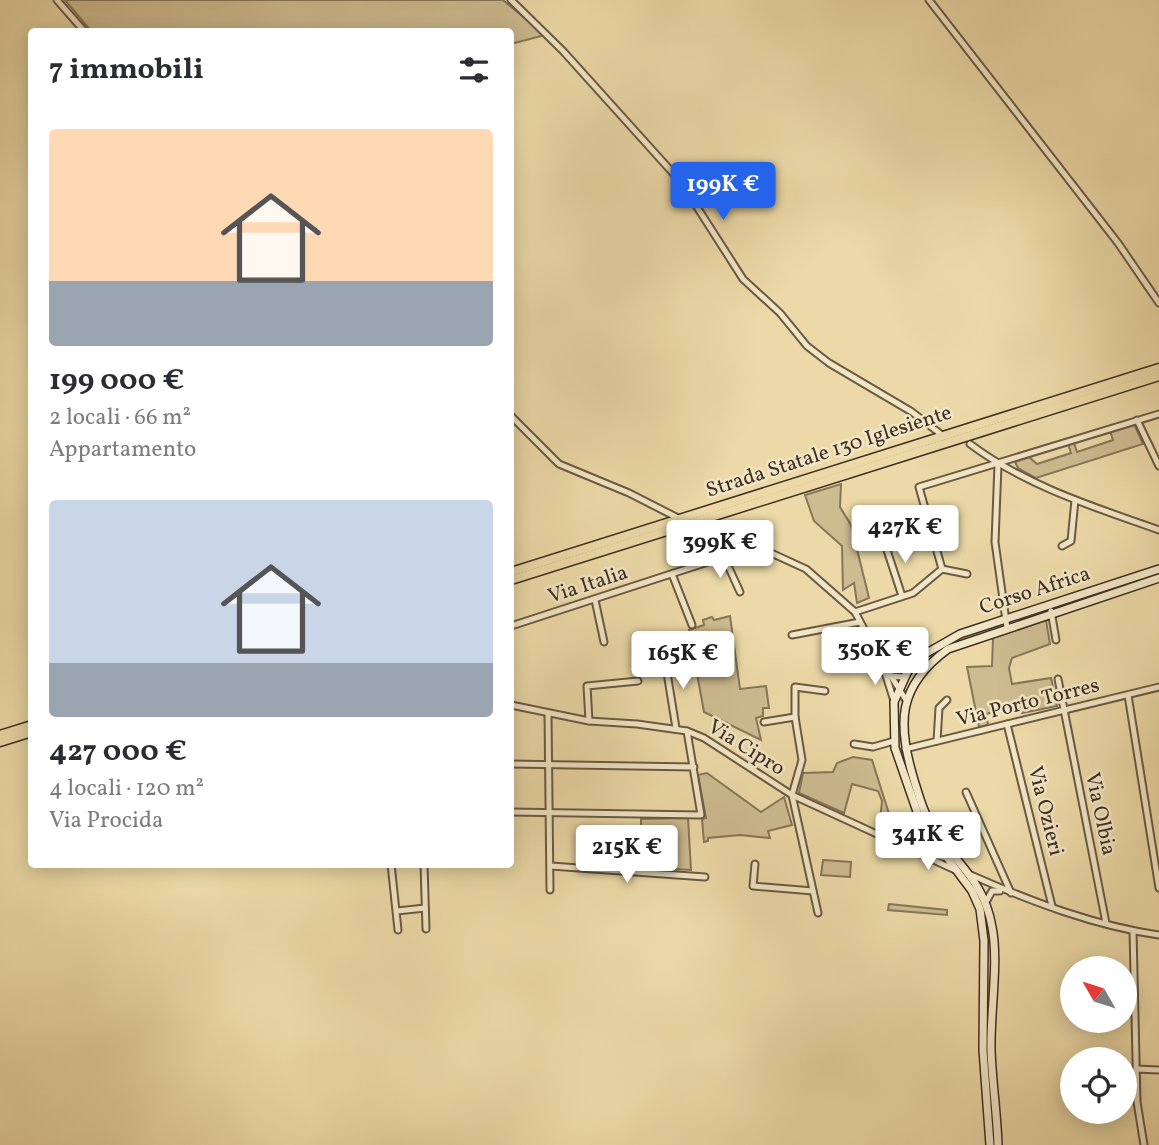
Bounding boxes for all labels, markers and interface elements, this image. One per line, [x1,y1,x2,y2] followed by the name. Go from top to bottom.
[49,49,204,91] text: 7 immobili
[455,51,493,89] icon: filters
[666,162,780,222] pin: 199K €
[687,169,759,201] text: 199K €
[208,175,334,301] icon: home
[49,360,184,402] text: 199 000 €
[702,399,956,505] street label: Strada Statale 130 Iglesiente
[49,402,191,434] text: 2 locali · 66 m²
[49,434,196,466] text: Appartamento
[848,505,962,565] pin: 427K €
[868,512,942,544] text: 427K €
[663,520,777,580] pin: 399K €
[682,527,758,559] text: 399K €
[208,546,334,672] icon: home
[544,558,632,612] street label: Via Italia
[976,559,1094,623] street label: Corso Africa
[818,628,932,687] pin: 350K €
[626,632,740,691] pin: 165K €
[838,634,912,666] text: 350K €
[647,638,719,670] text: 165K €
[953,671,1103,735] street label: Via Porto Torres
[702,713,790,783] street label: Via Cipro
[49,731,187,773] text: 427 000 €
[1020,763,1070,859] street label: Via Ozieri
[1077,770,1123,858] street label: Via Olbia
[49,773,204,805] text: 4 locali · 120 m²
[49,805,163,837] text: Via Procida
[871,812,985,872] pin: 341K €
[891,819,965,851] text: 341K €
[570,826,684,885] pin: 215K €
[592,832,662,864] text: 215K €
[1060,956,1138,1032] north arrow
[1060,956,1137,1124] map controls
[1060,1047,1137,1124] button: locate

